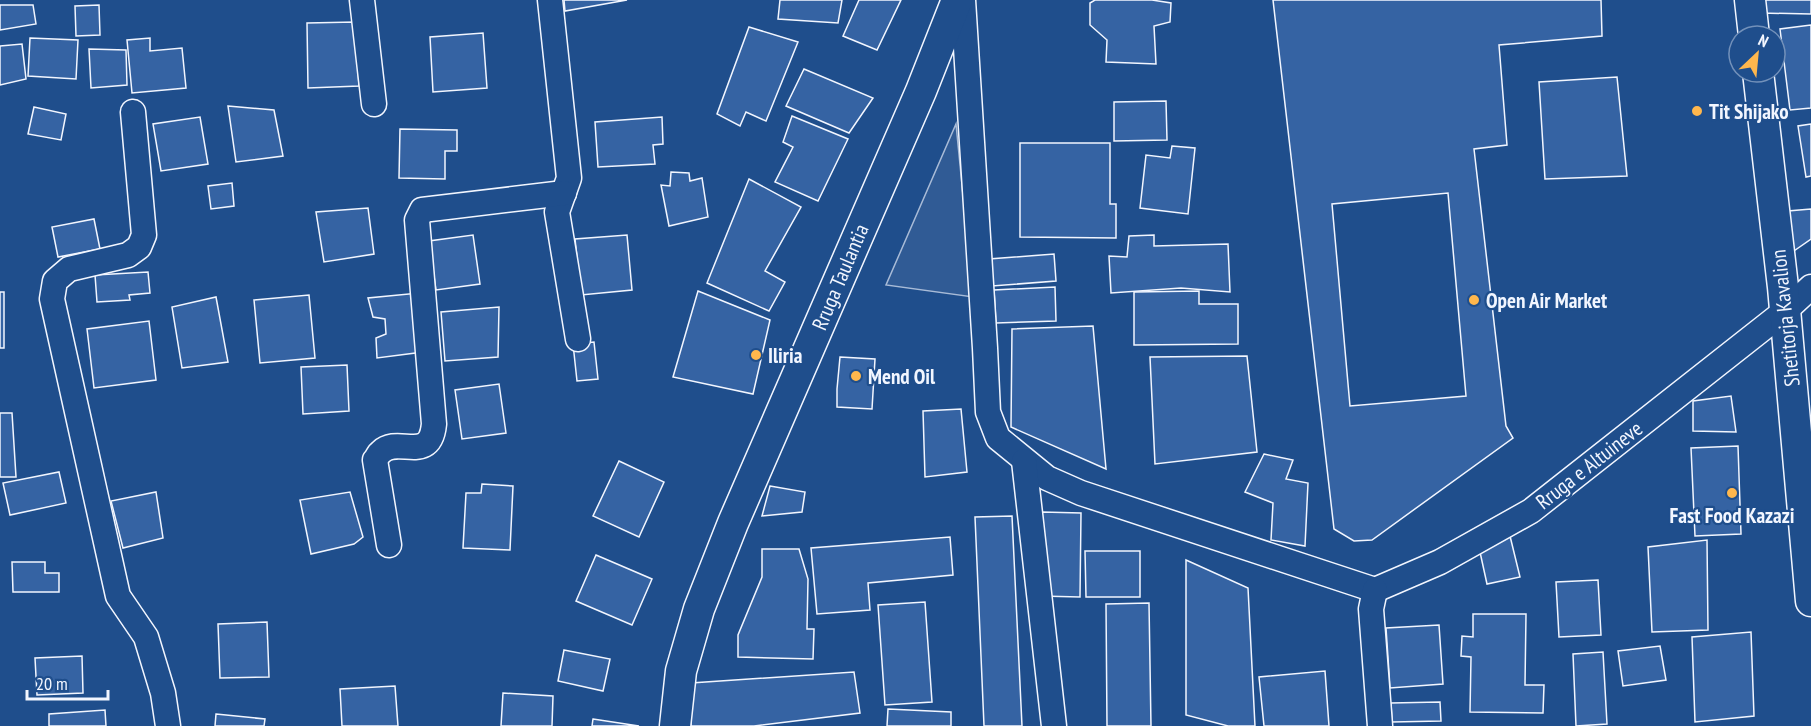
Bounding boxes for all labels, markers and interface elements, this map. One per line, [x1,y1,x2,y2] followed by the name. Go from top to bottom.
[1727,24,1787,84] north arrow
[1755,30,1772,51] text: N
[1709,98,1789,125] place label: Tit Shijako
[1690,104,1704,118] marker: Tit Shijako
[806,220,874,334] street label: Rruga Taulantia
[1764,248,1806,388] street label: Shetitorja Kavalion
[1486,287,1607,314] place label: Open Air Market
[1467,293,1481,307] marker: Open Air Market
[768,342,803,369] place label: Iliria
[749,348,763,362] marker: Iliria
[868,363,936,390] place label: Mend Oil
[849,369,863,383] marker: Mend Oil
[1530,415,1648,515] street label: Rruga e Altuineve
[1725,486,1739,500] marker: Fast Food Kazazi
[1669,502,1795,529] place label: Fast Food Kazazi
[27,663,108,701] scale bar
[36,672,68,695] text: 20 m

